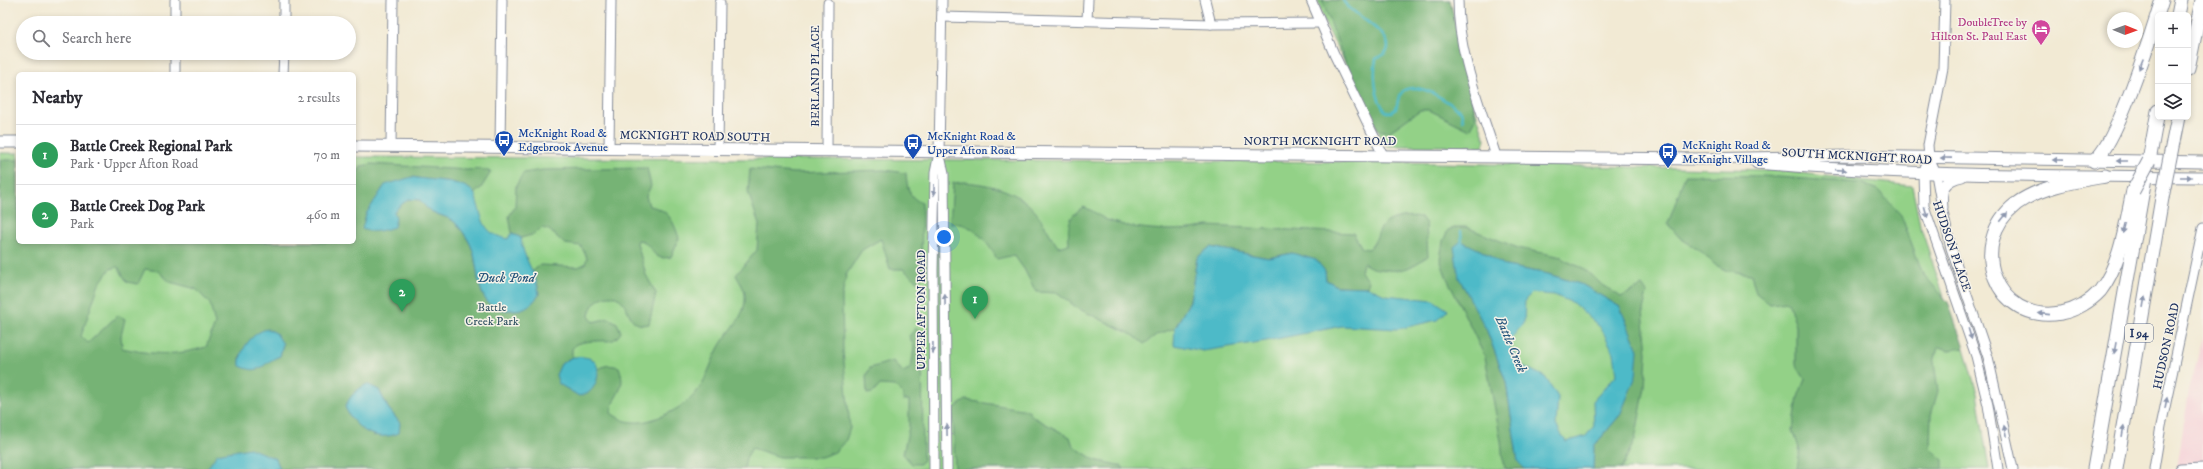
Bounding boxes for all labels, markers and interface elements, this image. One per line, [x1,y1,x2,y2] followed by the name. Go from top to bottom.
[2107,12,2143,48] north arrow
[2155,12,2191,120] map controls
[2155,12,2191,48] button: +
[1931,15,2027,44] place label: DoubleTree by Hilton St. Paul East
[16,16,356,60] search box
[2030,18,2052,46] hotel icon: DoubleTree by Hilton St. Paul East
[808,25,823,127] street label: BERLAND PLACE
[30,27,52,49] icon: search
[62,29,131,48] text: Search here
[2155,48,2191,84] button: −
[2138,58,2144,69] one-way arrow
[2155,84,2191,120] button: layers
[32,87,82,109] text: Nearby
[298,90,340,106] text: 2 results
[518,126,608,155] place label: McKnight Road & Edgebrook Avenue
[620,128,770,145] street label: MCKNIGHT ROAD SOUTH
[493,129,515,157] bus stop icon: McKnight Road & Edgebrook Avenue
[927,129,1016,158] place label: McKnight Road & Upper Afton Road
[902,132,924,160] bus stop icon: McKnight Road & Upper Afton Road
[1244,134,1396,149] street label: NORTH MCKNIGHT ROAD
[70,137,232,156] text: Battle Creek Regional Park
[1682,138,1771,167] place label: McKnight Road & McKnight Village
[1657,141,1679,169] bus stop icon: McKnight Road & McKnight Village
[1781,145,1933,168] street label: SOUTH MCKNIGHT ROAD
[43,147,47,163] text: 1
[314,147,340,163] text: 70 m
[1939,155,1952,161] one-way arrow
[70,156,198,172] text: Park · Upper Afton Road
[2051,157,2064,163] one-way arrow
[2115,158,2128,164] one-way arrow
[1835,167,1847,174] one-way arrow
[2180,174,2193,180] one-way arrow
[931,184,937,197] one-way arrow
[70,197,205,216] text: Battle Creek Dog Park
[1929,199,1974,294] street label: HUDSON PLACE
[1923,206,1929,218] one-way arrow
[42,207,48,223] text: 2
[306,207,340,223] text: 460 m
[2000,211,2009,222] one-way arrow
[70,216,94,232] text: Park
[2121,223,2127,235] one-way arrow
[934,227,954,247] your location
[914,250,929,370] street label: UPPER AFTON ROAD
[477,270,537,286] water label: Duck Pond
[389,279,415,312] pin: 2
[962,286,988,319] pin: 1
[942,293,948,306] one-way arrow
[2141,296,2147,308] one-way arrow
[465,300,519,329] park label: Battle Creek Park
[2150,301,2183,391] street label: HUDSON ROAD
[2038,310,2050,317] one-way arrow
[1492,313,1530,376] water label: Battle Creek
[2125,324,2153,342] road number: I 94
[1967,329,1973,341] one-way arrow
[2111,341,2117,354] one-way arrow
[929,342,936,354] one-way arrow
[2163,397,2169,409] one-way arrow
[944,423,950,436] one-way arrow
[2120,424,2126,437] one-way arrow
[2002,425,2008,437] one-way arrow

